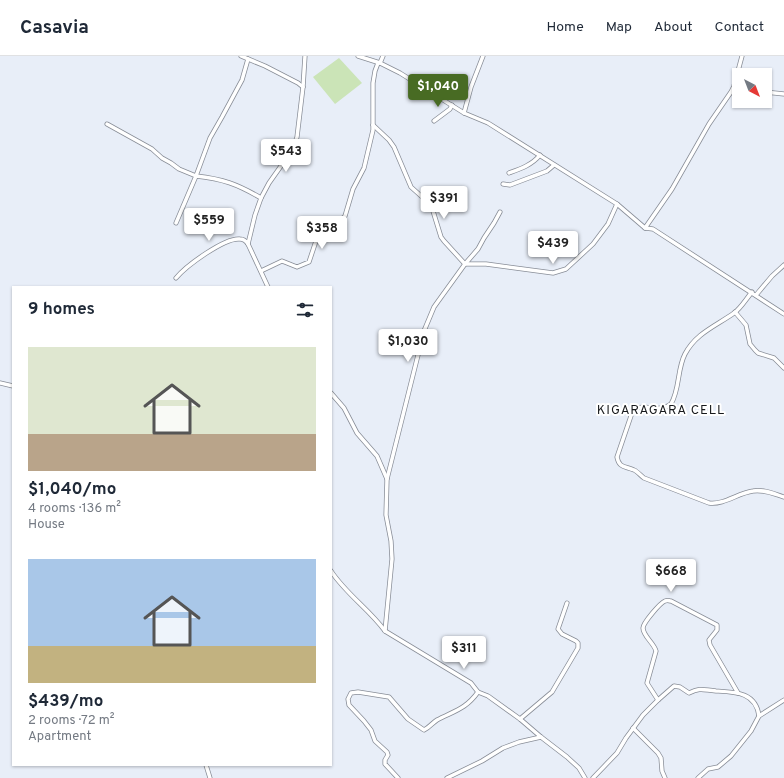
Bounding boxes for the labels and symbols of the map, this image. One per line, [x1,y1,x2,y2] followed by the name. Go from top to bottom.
[732,68,772,108] north arrow
[405,74,471,108] pin: $1,040
[262,139,310,173] pin: $543
[420,186,468,220] pin: $391
[185,208,233,242] pin: $559
[298,216,346,250] pin: $358
[529,231,577,265] pin: $439
[375,329,441,363] pin: $1,030
[597,403,725,419] district label: KIGARAGARA CELL
[647,559,695,593] pin: $668
[440,636,488,670] pin: $311

